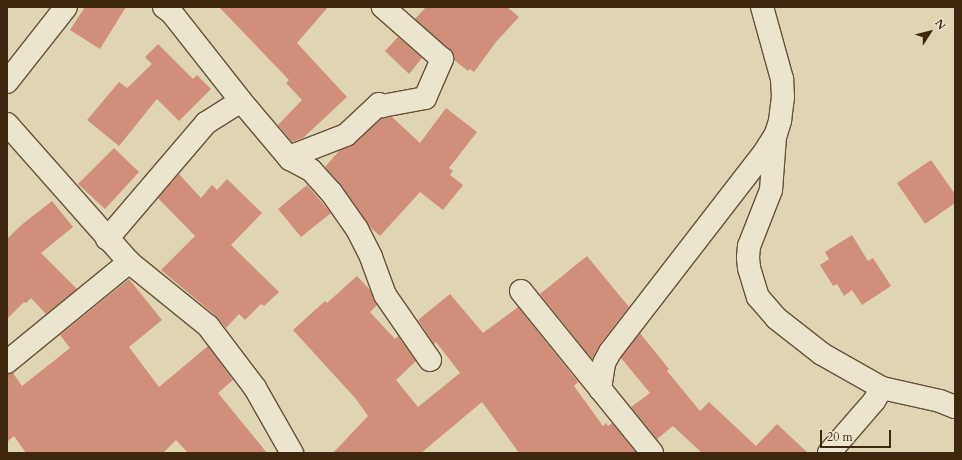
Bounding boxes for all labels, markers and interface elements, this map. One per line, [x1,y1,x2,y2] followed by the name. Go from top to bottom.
[910,12,950,52] north arrow
[931,16,949,33] text: N
[822,422,893,448] scale bar
[827,429,853,445] text: 20 m

